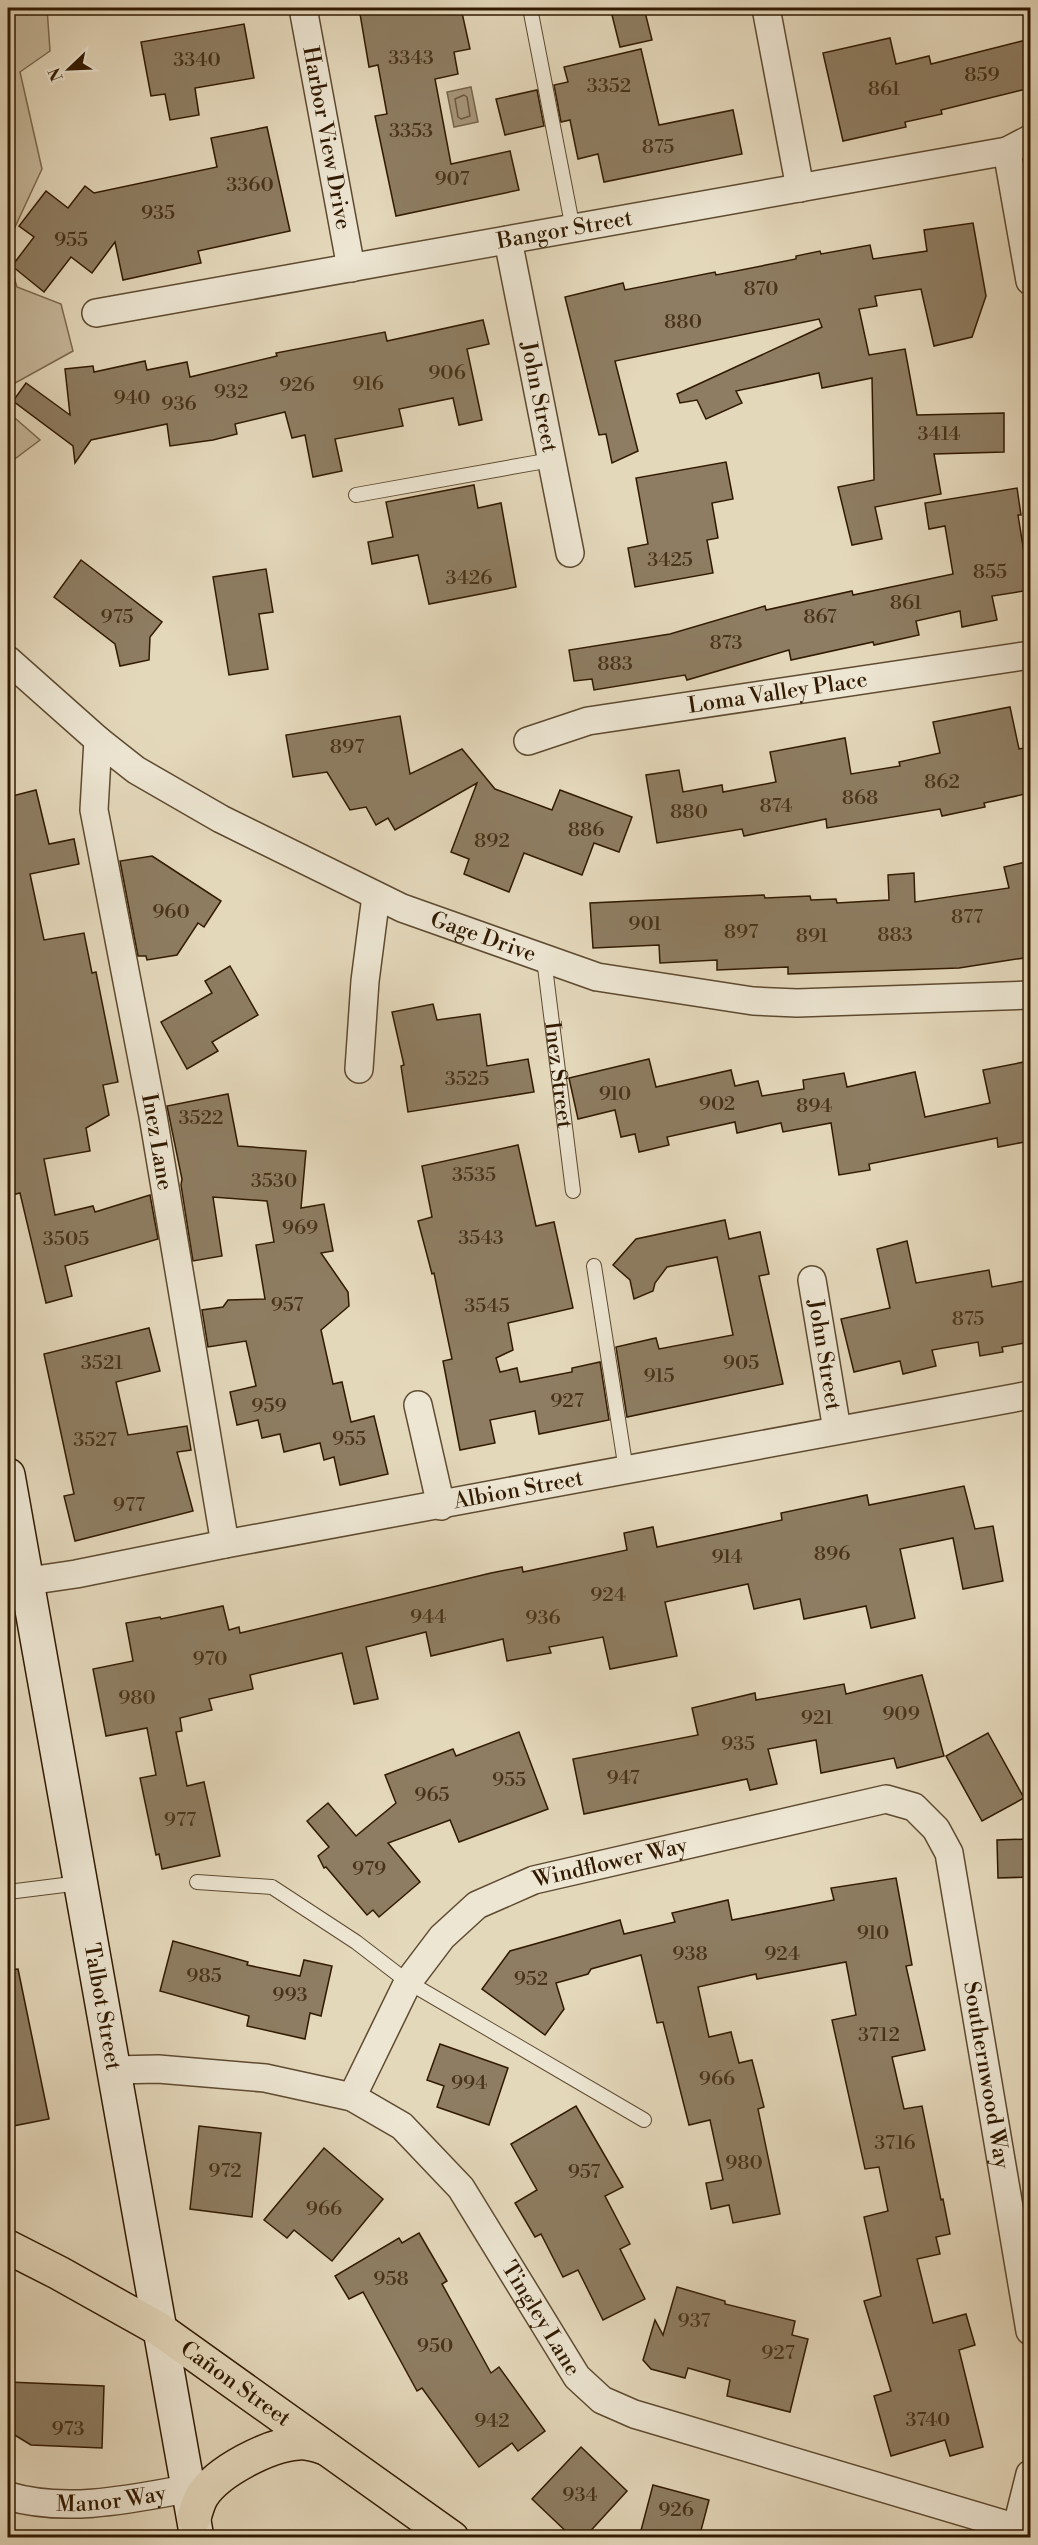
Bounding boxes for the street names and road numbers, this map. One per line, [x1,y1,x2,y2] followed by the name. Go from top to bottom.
[297,44,357,232] street label: Harbor View Drive
[494,204,635,255] street label: Bangor Street
[515,338,563,455] street label: John Street
[686,666,869,719] street label: Loma Valley Place
[427,906,540,968] street label: Gage Drive
[538,1020,579,1130] street label: Inez Street
[135,1091,179,1192] street label: Inez Lane
[802,1296,847,1413] street label: John Street
[450,1464,585,1515] street label: Albion Street
[529,1832,690,1894] street label: Windflower Way
[78,1941,127,2073] street label: Talbot Street
[957,1979,1016,2171] street label: Southernwood Way
[496,2256,587,2381] street label: Tingley Lane
[175,2335,296,2432] street label: Cañon Street
[56,2479,168,2518] street label: Manor Way

